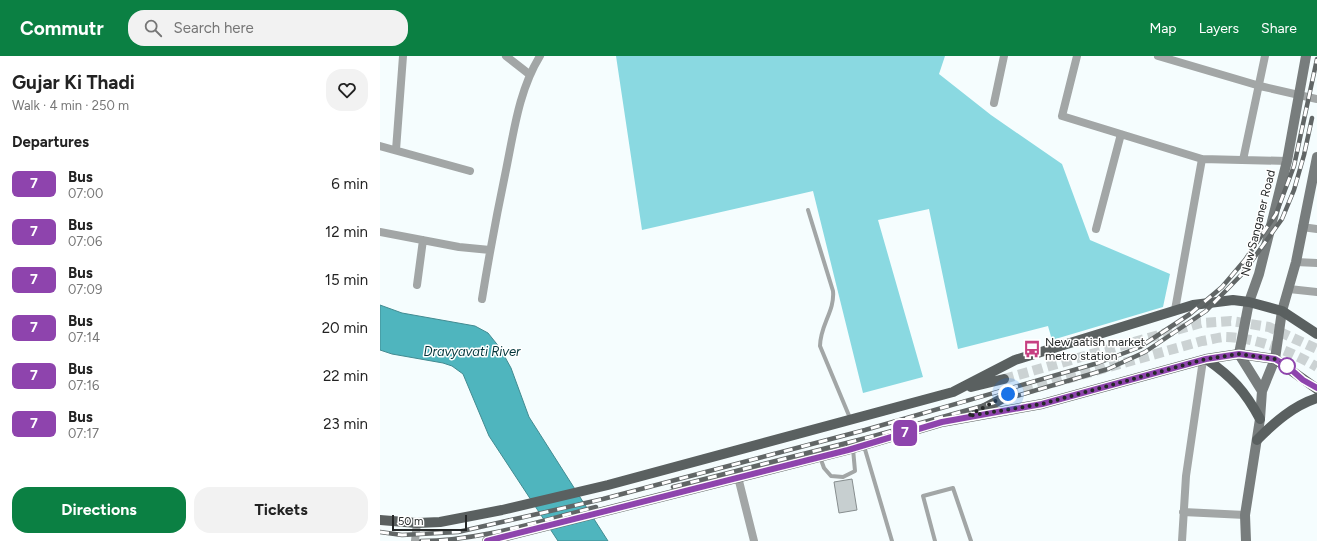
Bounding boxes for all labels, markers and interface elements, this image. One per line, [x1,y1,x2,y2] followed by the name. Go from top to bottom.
[128,10,408,46] search box
[20,17,104,40] text: Commutr
[142,17,164,39] icon: search
[174,19,254,37] text: Search here
[1149,20,1177,37] text: Map
[1199,20,1239,37] text: Layers
[1261,20,1297,37] text: Share
[326,69,368,111] button: heart
[12,71,135,94] text: Gujar Ki Thadi
[12,98,129,113] text: Walk · 4 min · 250 m
[12,133,89,151] text: Departures
[68,168,93,186] text: Bus
[1238,168,1278,278] street label: New Sanganer Road
[30,175,38,192] text: 7
[331,175,368,193] text: 6 min
[68,186,103,201] text: 07:00
[68,216,93,234] text: Bus
[30,223,38,240] text: 7
[325,223,368,241] text: 12 min
[68,234,102,249] text: 07:06
[68,264,93,282] text: Bus
[30,271,38,288] text: 7
[325,271,368,289] text: 15 min
[68,282,102,297] text: 07:09
[68,312,93,330] text: Bus
[30,319,38,336] text: 7
[322,319,368,337] text: 20 min
[68,330,100,345] text: 07:14
[1045,335,1145,363] place label: New aatish market metro station
[1022,339,1042,359] bus stop icon: New aatish market metro station
[424,344,521,359] water label: Dravyavati River
[1278,357,1296,375] unlabelled marker
[68,360,93,378] text: Bus
[30,367,38,384] text: 7
[323,367,368,385] text: 22 min
[68,378,99,393] text: 07:16
[998,384,1018,404] your location
[68,408,93,426] text: Bus
[30,415,38,432] text: 7
[323,415,368,433] text: 23 min
[892,420,918,446] line badge: 7
[901,424,909,441] text: 7
[68,426,99,441] text: 07:17
[12,487,186,533] button: Directions
[194,487,368,533] button: Tickets
[392,513,467,532] scale bar
[398,515,423,528] text: 50 m

